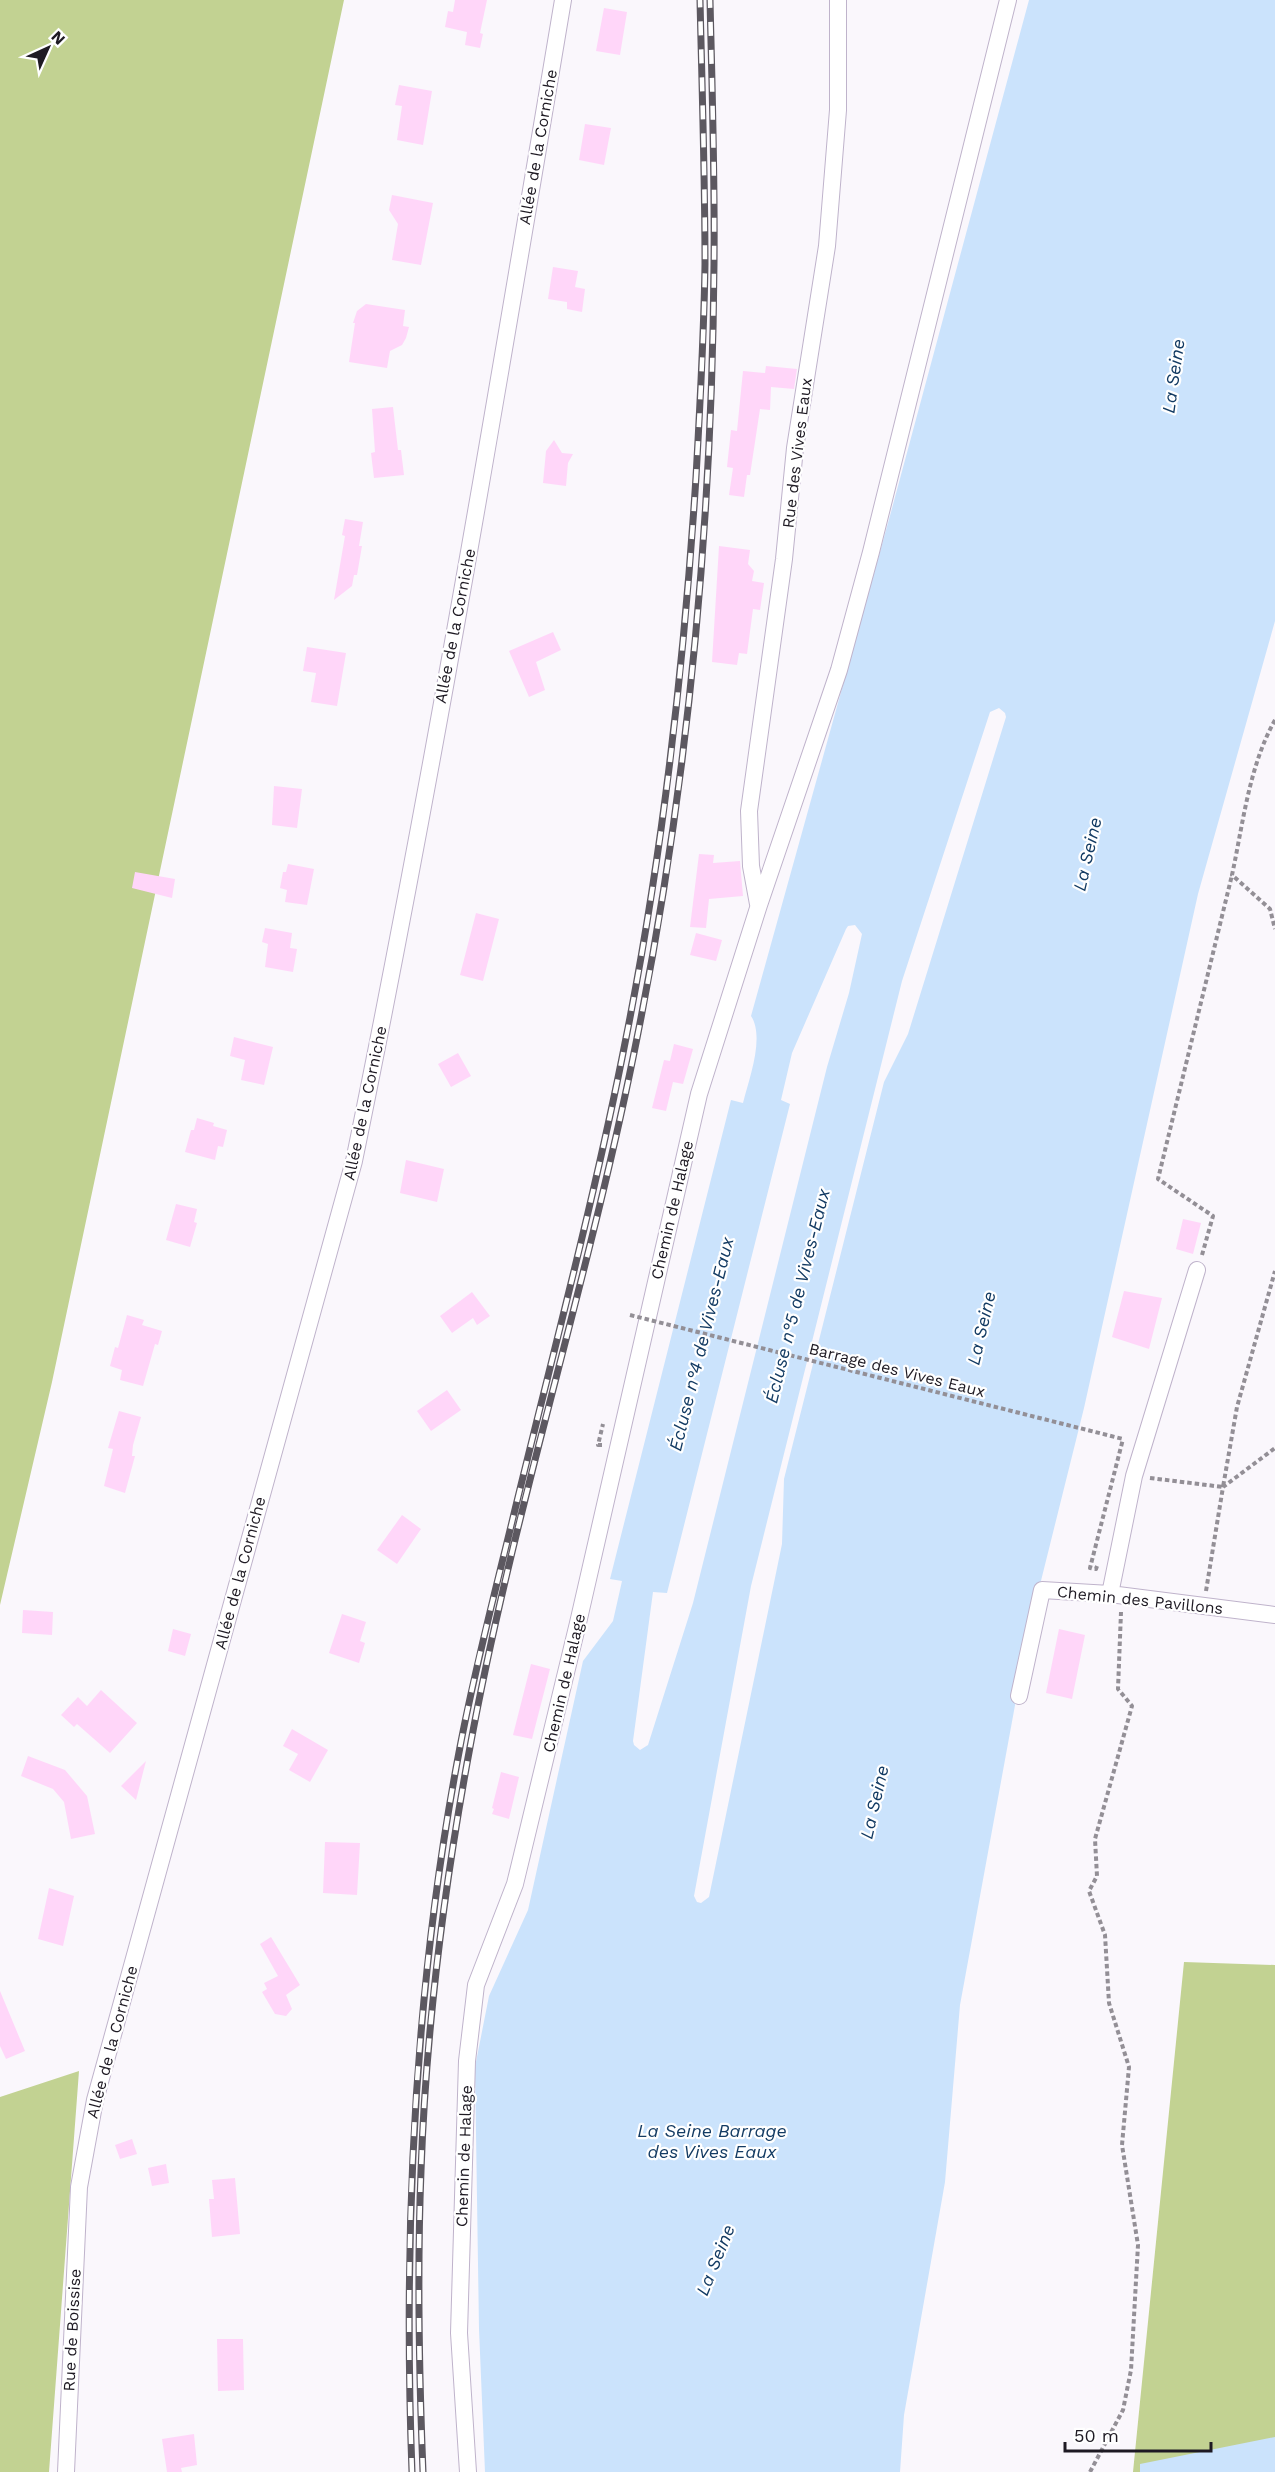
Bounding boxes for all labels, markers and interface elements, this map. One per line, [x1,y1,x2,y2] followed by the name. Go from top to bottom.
[18,18,78,78] north arrow
[47,27,69,49] text: N
[515,68,561,226] street label: Allée de la Corniche
[1157,338,1189,414] water label: La Seine
[778,377,816,529] street label: Rue des Vives Eaux
[431,547,479,705] street label: Allée de la Corniche
[1068,815,1106,893] water label: La Seine
[339,1024,391,1182] street label: Allée de la Corniche
[647,1139,697,1281] street label: Chemin de Halage
[760,1186,834,1405] water label: Écluse n°5 de Vives-Eaux
[664,1234,738,1453] water label: Écluse n°4 de Vives-Eaux
[962,1289,1000,1367] water label: La Seine
[807,1339,987,1401] street label: Barrage des Vives Eaux
[210,1495,270,1651] street label: Allée de la Corniche
[1056,1582,1224,1618] street label: Chemin des Pavillons
[539,1612,589,1754] street label: Chemin de Halage
[855,1763,893,1841] water label: La Seine
[82,1964,142,2120] street label: Allée de la Corniche
[452,2085,476,2227] street label: Chemin de Halage
[637,2120,787,2162] water label: La Seine Barrage des Vives Eaux
[691,2221,739,2299] water label: La Seine
[59,2268,85,2392] street label: Rue de Boissise
[1065,2415,1210,2453] scale bar
[1074,2425,1119,2446] text: 50 m

